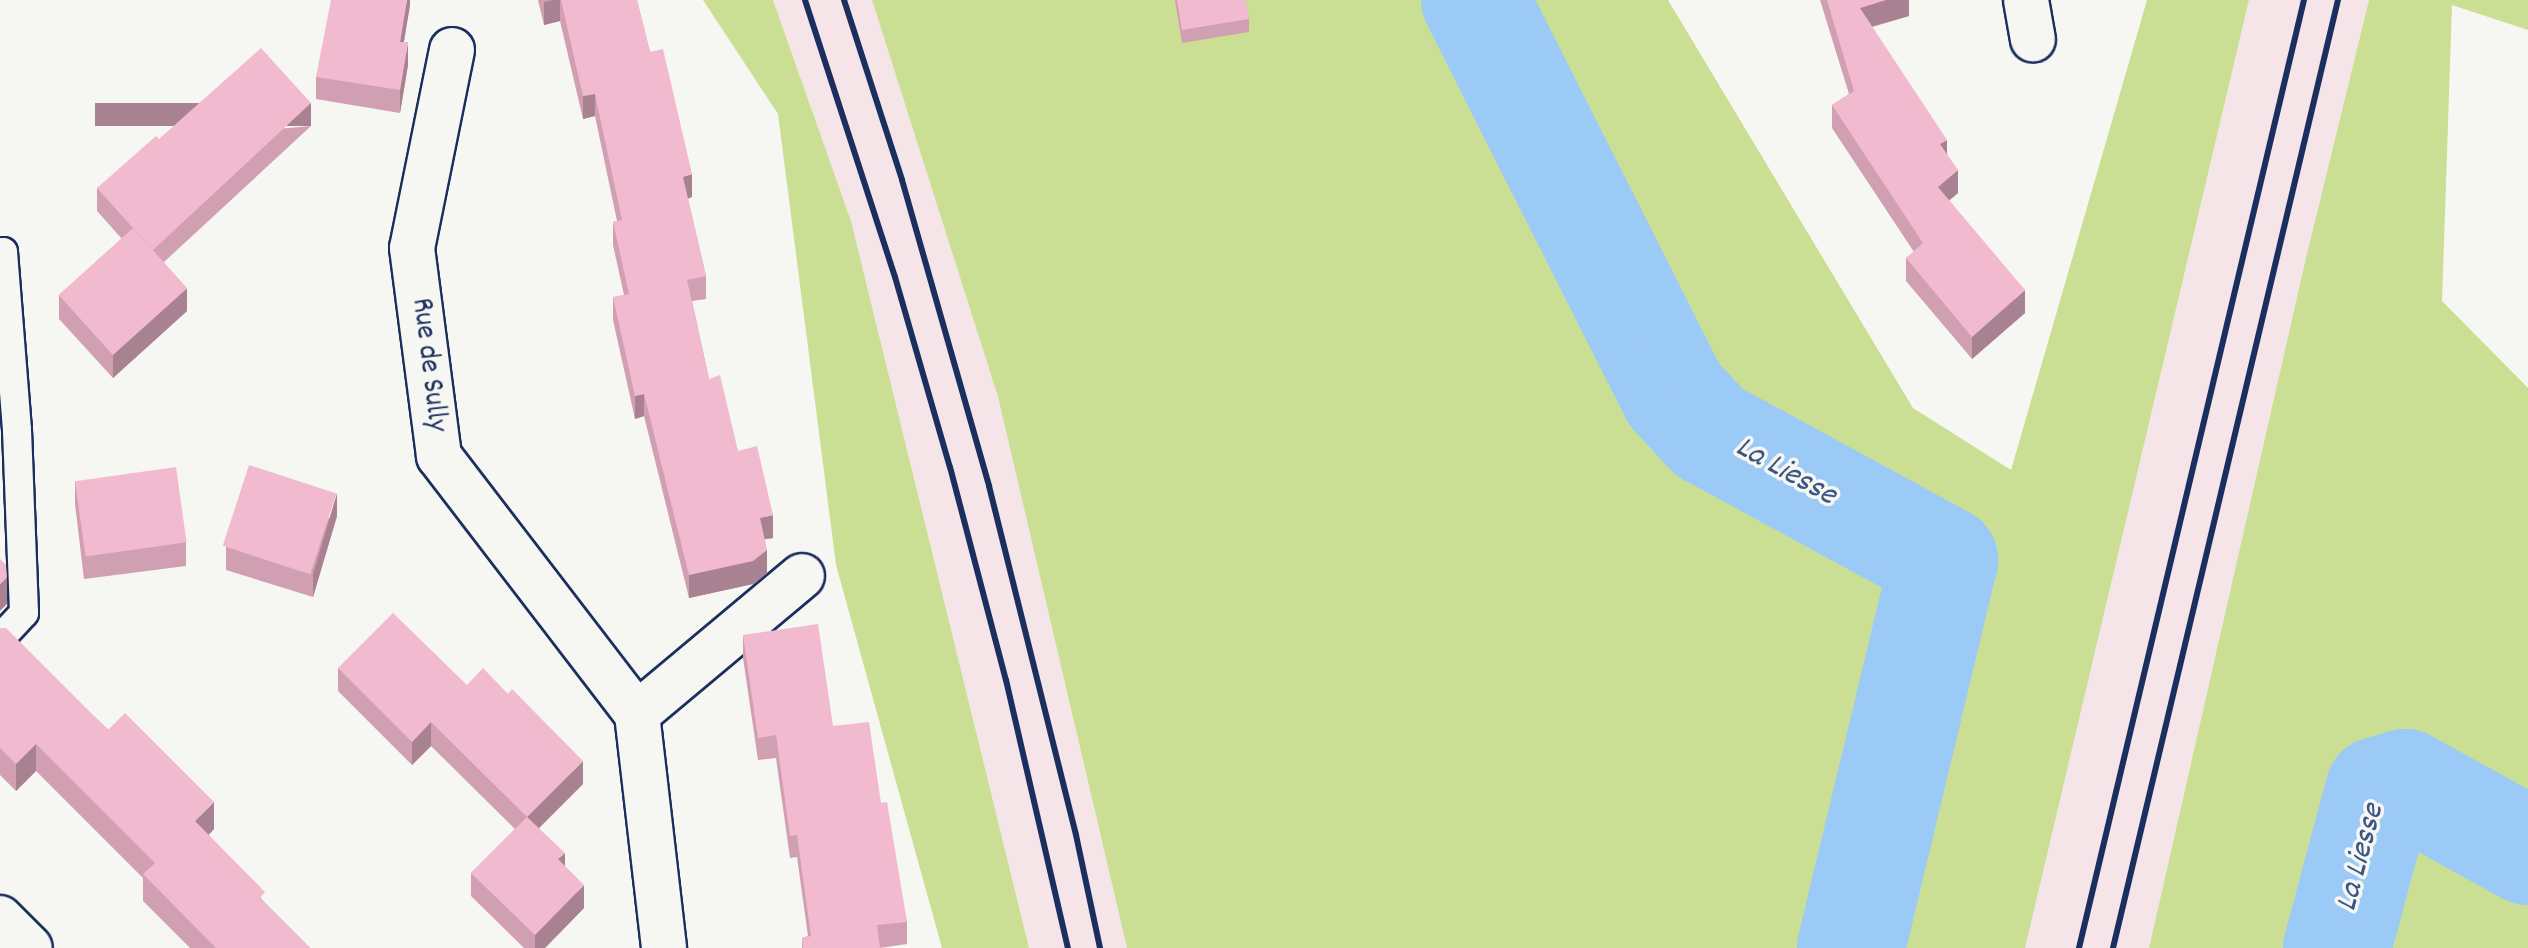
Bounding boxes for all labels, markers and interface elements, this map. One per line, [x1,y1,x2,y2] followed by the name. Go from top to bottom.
[401,296,453,434] street label: Rue de Sully
[1728,430,1842,516] water label: La Liesse
[2329,800,2395,916] water label: La Liesse

